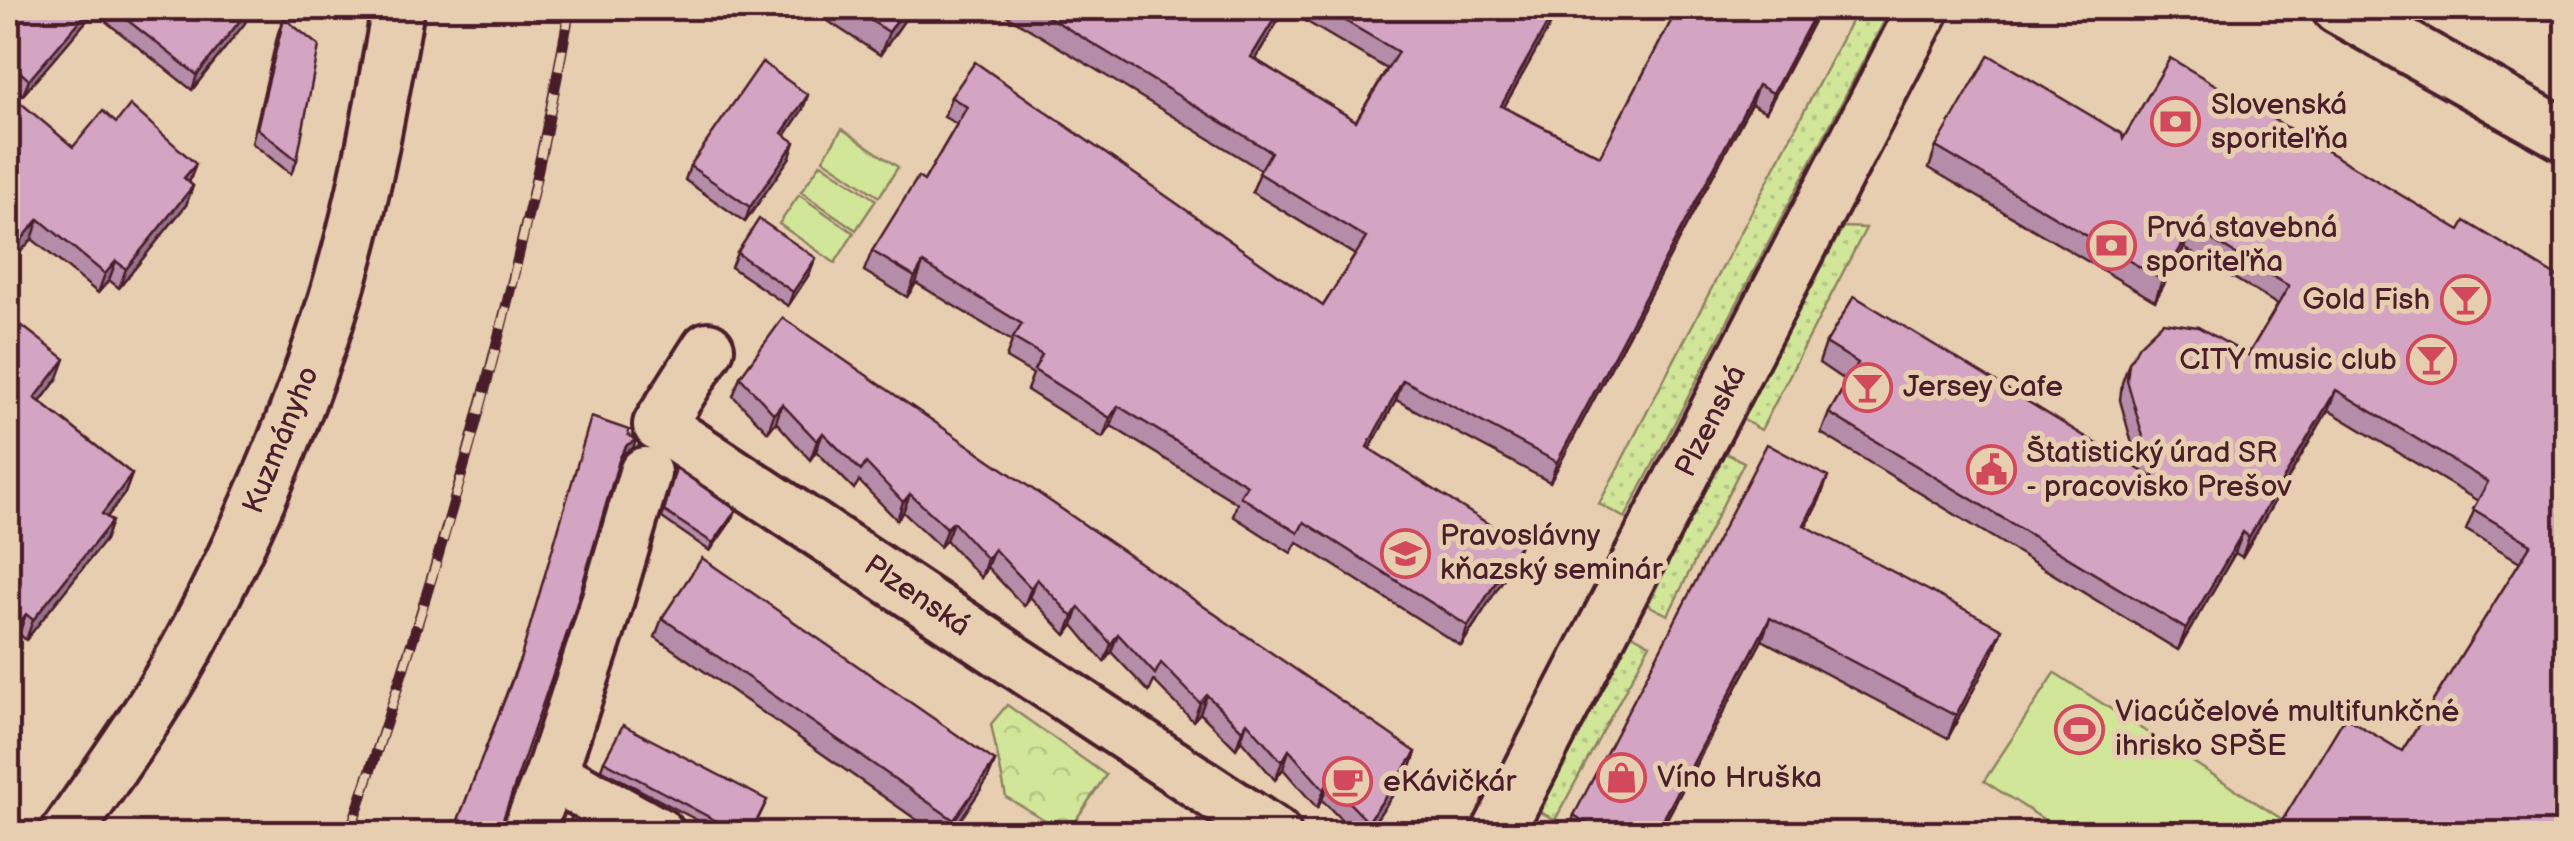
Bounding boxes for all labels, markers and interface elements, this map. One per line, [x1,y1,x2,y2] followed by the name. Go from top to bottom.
[2211,87,2348,157] place label: Slovenská sporiteľňa
[2150,96,2202,148] bank icon: Slovenská sporiteľňa
[2146,210,2338,280] place label: Prvá stavebná sporiteľňa
[2085,219,2137,271] bank icon: Prvá stavebná sporiteľňa
[2439,274,2491,326] bar icon: Gold Fish
[2302,282,2430,318] place label: Gold Fish
[2406,334,2458,386] bar icon: CITY music club
[2179,342,2397,378] place label: CITY music club
[1668,359,1754,483] street label: Plzenská
[235,361,327,519] street label: Kuzmányho
[1842,361,1894,413] bar icon: Jersey Cafe
[1903,369,2063,405] place label: Jersey Cafe
[2026,435,2292,505] place label: Štatistický úrad SR - pracovisko Prešov
[1965,444,2017,496] public building icon: Štatistický úrad SR - pracovisko Prešov
[1440,518,1664,588] place label: Pravoslávny kňazský seminár
[1379,527,1431,579] school or university icon: Pravoslávny kňazský seminár
[857,547,977,645] street label: Plzenská
[2115,694,2459,764] place label: Viacúčelové multifunkčné ihrisko SPŠE
[2054,703,2106,755] sports icon: Viacúčelové multifunkčné ihrisko SPŠE
[1596,752,1648,804] shop icon: Víno Hruška
[1322,756,1374,808] cafe icon: eKávičkár
[1657,760,1822,796] place label: Víno Hruška
[1383,764,1517,800] place label: eKávičkár

